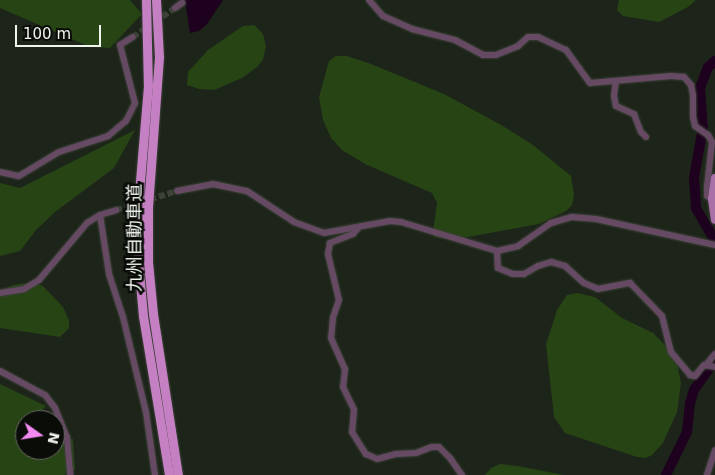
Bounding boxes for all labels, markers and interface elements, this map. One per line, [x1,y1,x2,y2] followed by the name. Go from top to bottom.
[18,15,104,47] scale bar
[23,25,71,43] text: 100 m
[124,184,146,292] street label: 九州自動車道
[15,410,65,460] north arrow
[45,431,63,446] text: N

